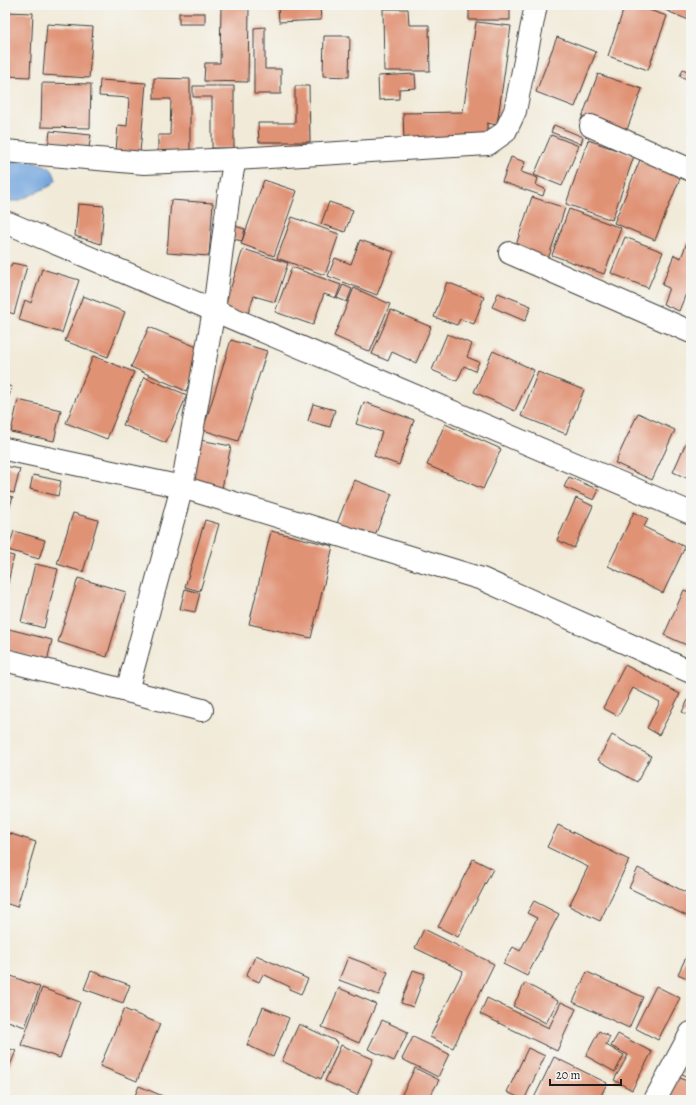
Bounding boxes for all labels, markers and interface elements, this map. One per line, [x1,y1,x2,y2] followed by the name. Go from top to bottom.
[550,1061,621,1087] scale bar
[556,1067,580,1083] text: 20 m

